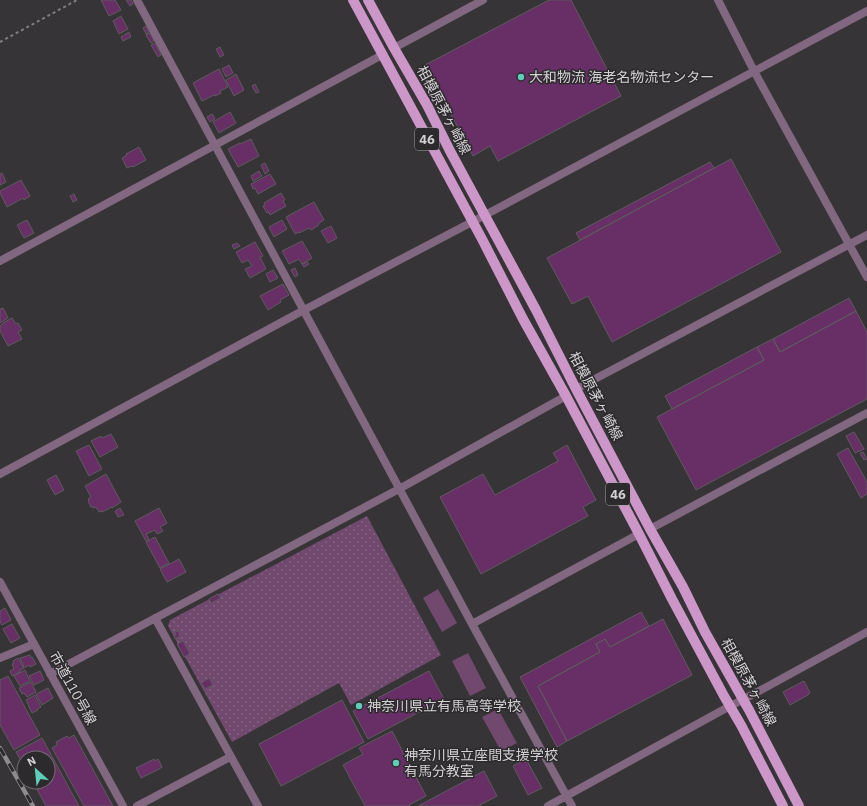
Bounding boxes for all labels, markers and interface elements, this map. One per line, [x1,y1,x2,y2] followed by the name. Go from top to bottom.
[413,63,475,157] street label: 相模原茅ヶ崎線
[529,68,714,86] place label: 大和物流 海老名物流センター
[516,72,526,82] marker: 大和物流 海老名物流センター
[415,128,439,150] road number: 46
[565,349,627,443] street label: 相模原茅ヶ崎線
[606,483,630,505] road number: 46
[717,635,781,729] street label: 相模原茅ヶ崎線
[45,648,101,728] street label: 市道110号線
[367,697,521,715] place label: 神奈川県立有馬高等学校
[354,701,364,711] marker: 神奈川県立有馬高等学校
[404,746,558,780] place label: 神奈川県立座間支援学校 有馬分教室
[16,750,56,790] north arrow
[25,753,38,769] text: N
[391,758,401,768] marker: 神奈川県立座間支援学校 有馬分教室

